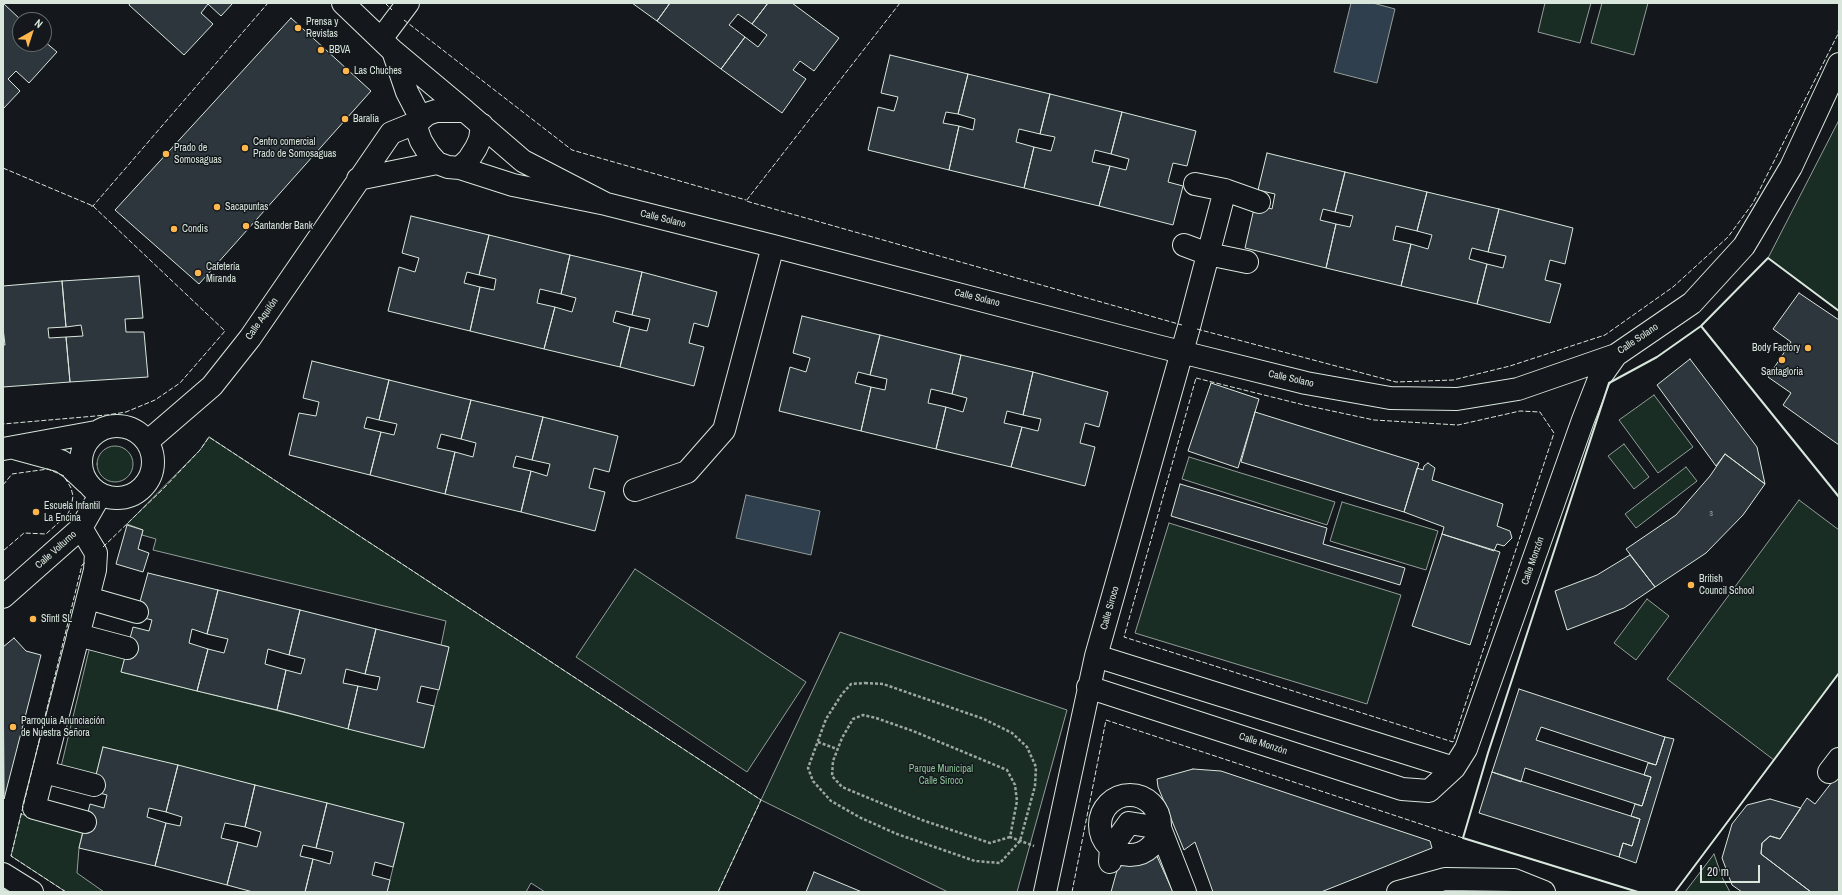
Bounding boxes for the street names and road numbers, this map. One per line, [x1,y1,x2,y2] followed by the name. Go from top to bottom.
[639,208,687,230] street label: Calle Solano
[953,287,1001,309] street label: Calle Solano
[243,296,281,342] street label: Calle Aquilón
[1615,321,1661,357] street label: Calle Solano
[1267,368,1315,390] street label: Calle Solano
[33,528,79,572] street label: Calle Volturno
[1519,535,1547,587] street label: Calle Monzón
[1098,585,1122,631] street label: Calle Siroco
[1237,731,1289,757] street label: Calle Monzón

